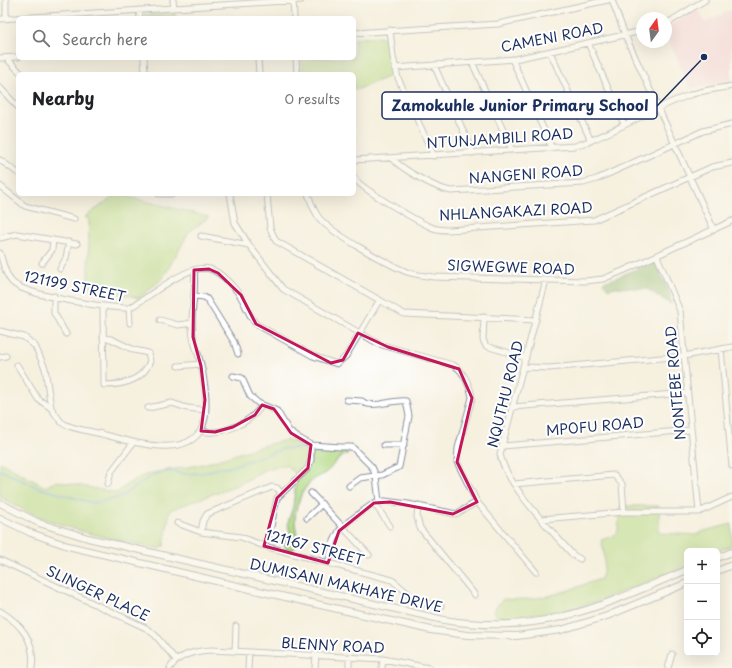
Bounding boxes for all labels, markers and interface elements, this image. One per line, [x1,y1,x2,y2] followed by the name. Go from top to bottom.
[636,12,672,48] north arrow
[16,16,356,60] search box
[499,17,605,57] street label: CAMENI ROAD
[30,27,52,49] icon: search
[62,27,148,50] text: Search here
[32,85,94,111] text: Nearby
[285,89,340,108] text: 0 results
[382,92,657,119] callout: Zamokuhle Junior Primary School
[392,93,649,116] text: Zamokuhle Junior Primary School
[426,122,574,154] street label: NTUNJAMBILI ROAD
[468,160,584,188] street label: NANGENI ROAD
[439,196,593,226] street label: NHLANGAKAZI ROAD
[447,254,575,280] street label: SIGWEGWE ROAD
[22,265,128,307] street label: 121199 STREET
[660,325,690,441] street label: NONTEBE ROAD
[482,338,528,450] street label: NQUTHU ROAD
[545,411,645,441] street label: MPOFU ROAD
[264,524,367,570] street label: 121167 STREET
[684,548,720,656] map controls
[684,548,720,584] button: +
[247,553,445,618] street label: DUMISANI MAKHAYE DRIVE
[43,560,153,626] street label: SLINGER PLACE
[684,584,720,620] button: −
[684,620,720,656] button: locate
[281,632,385,658] street label: BLENNY ROAD

